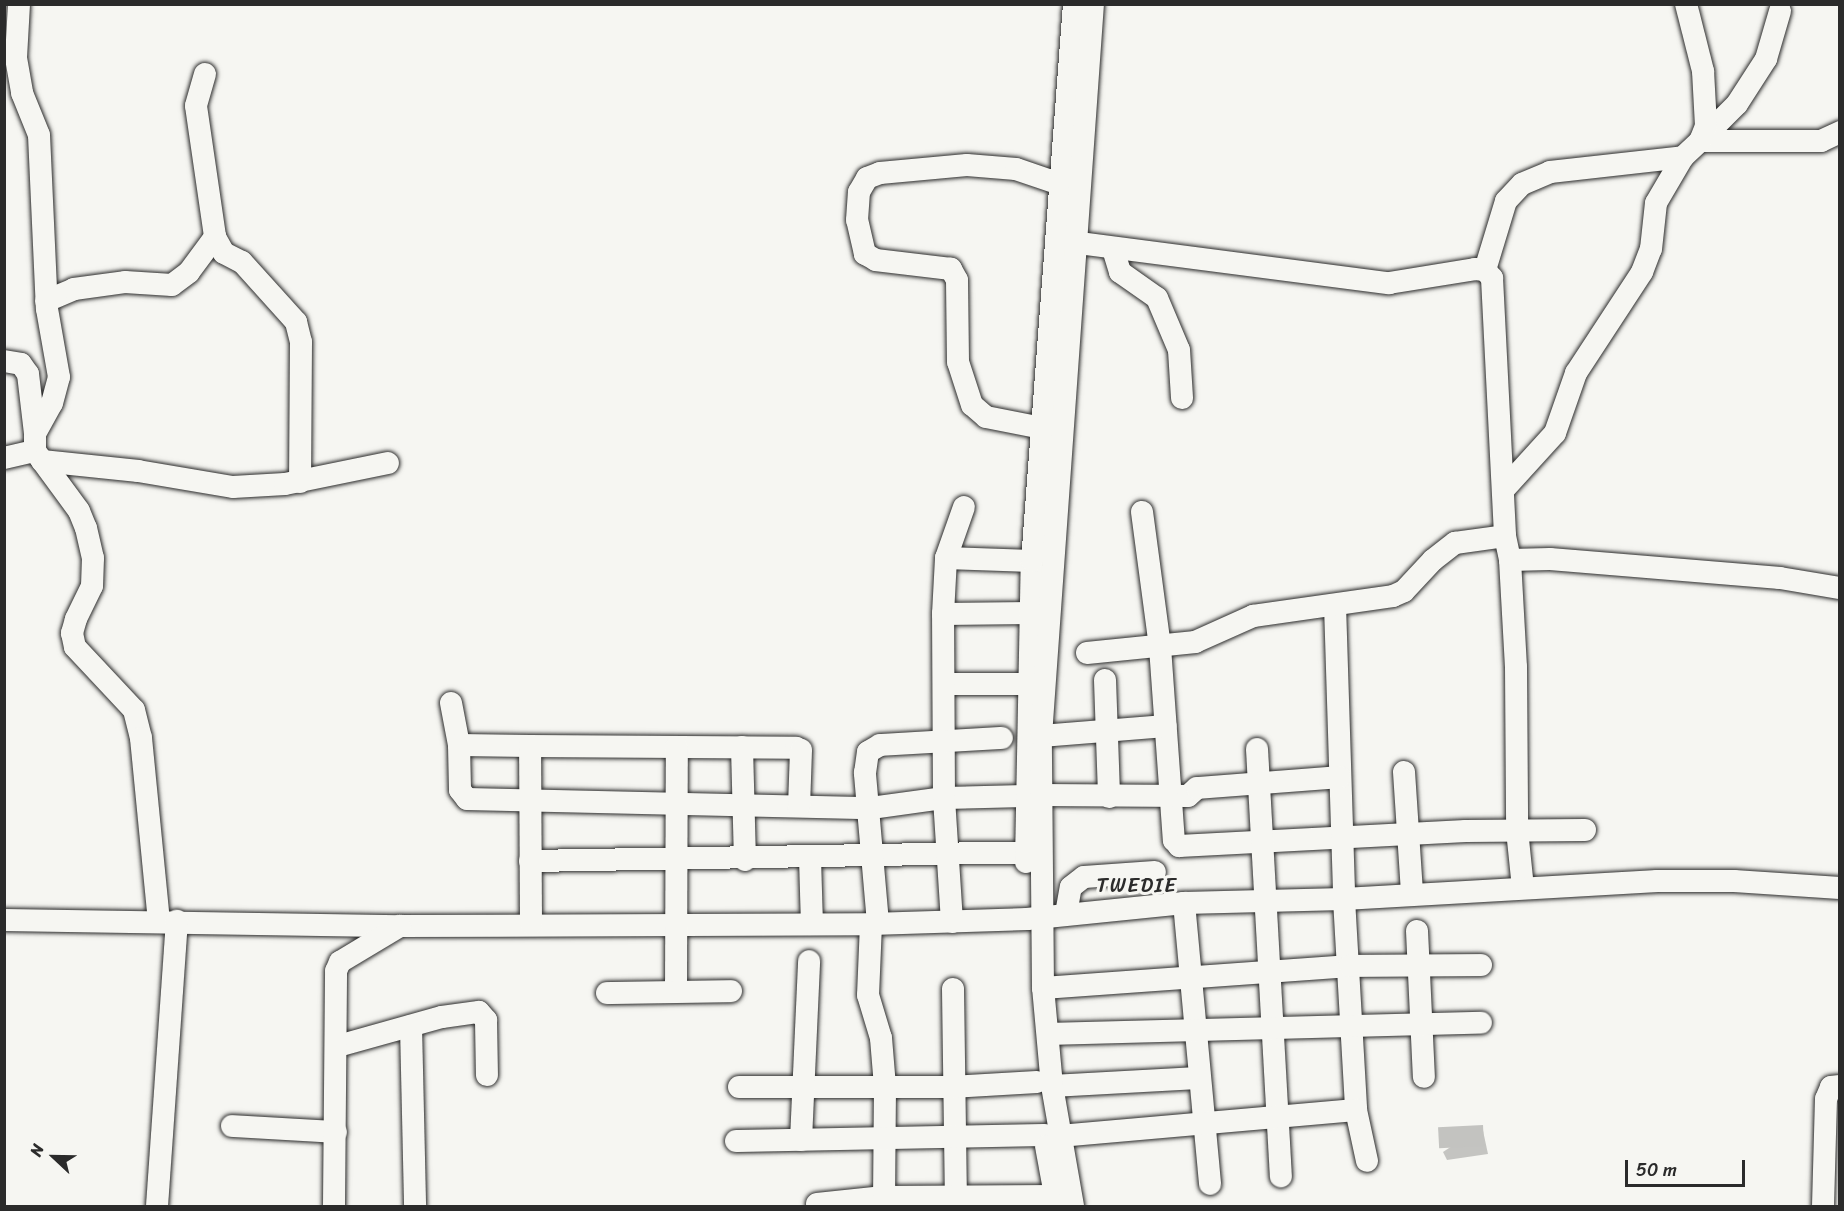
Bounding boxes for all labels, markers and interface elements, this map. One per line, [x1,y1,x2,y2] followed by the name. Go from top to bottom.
[1097,872,1177,898] district label: TWEDIE
[24,1127,84,1187] north arrow
[21,1139,52,1161] text: N
[1628,1148,1748,1186] scale bar
[1636,1154,1677,1186] text: 50 m

